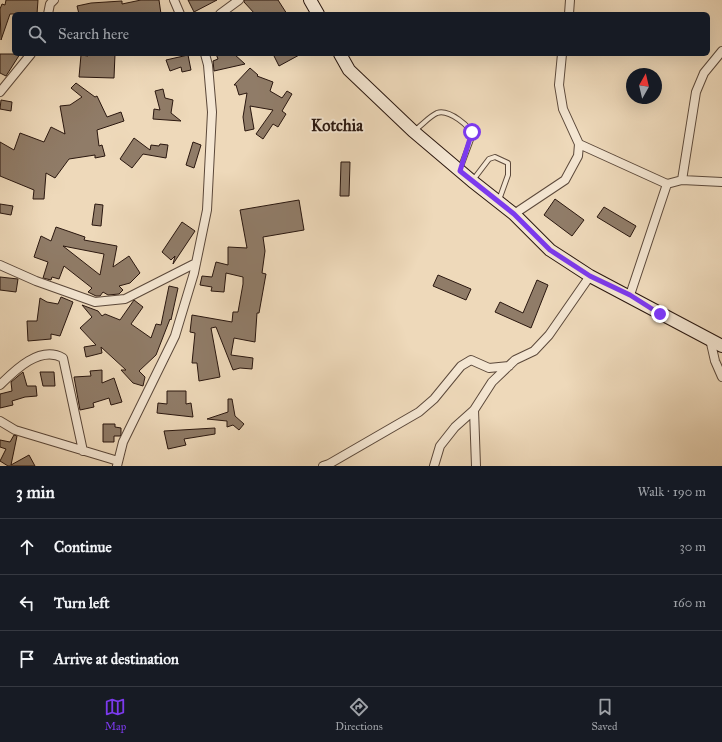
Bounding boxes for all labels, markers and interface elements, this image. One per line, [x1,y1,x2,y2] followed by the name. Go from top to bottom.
[12,12,710,56] search box
[26,23,48,45] icon: search
[58,25,129,43] text: Search here
[626,68,662,104] north arrow
[311,116,364,135] district label: Kotchia
[463,123,481,141] route start
[651,305,669,323] route end
[16,482,55,503] text: 3 min
[637,484,706,500] text: Walk · 190 m
[16,536,38,558] icon: ahead
[54,538,112,556] text: Continue
[680,539,706,555] text: 30 m
[16,592,38,614] icon: left
[54,594,110,612] text: Turn left
[673,595,706,611] text: 160 m
[16,648,38,670] icon: arrive
[54,650,179,668] text: Arrive at destination
[104,696,126,733] tab: Map
[335,696,383,733] tab: Directions
[591,696,618,733] tab: Saved

